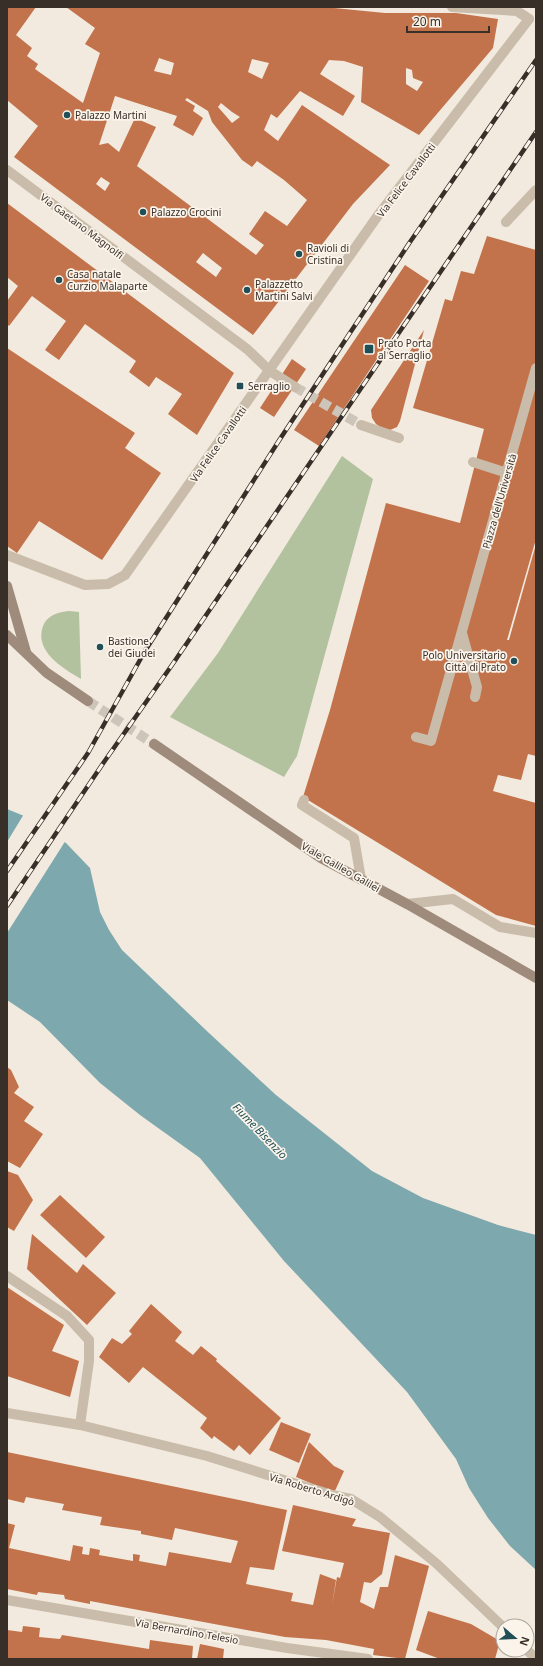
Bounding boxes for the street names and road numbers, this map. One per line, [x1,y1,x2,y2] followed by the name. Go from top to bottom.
[373,140,439,220] street label: Via Felice Cavallotti
[37,190,127,262] street label: Via Gaetano Magnolfi
[187,403,249,485] street label: Via Felice Cavallotti
[479,452,519,550] street label: Piazza dell'Università
[299,839,383,895] street label: Viale Galileo Galilei
[268,1469,356,1509] street label: Via Roberto Ardigò
[134,1615,240,1647] street label: Via Bernardino Telesio

